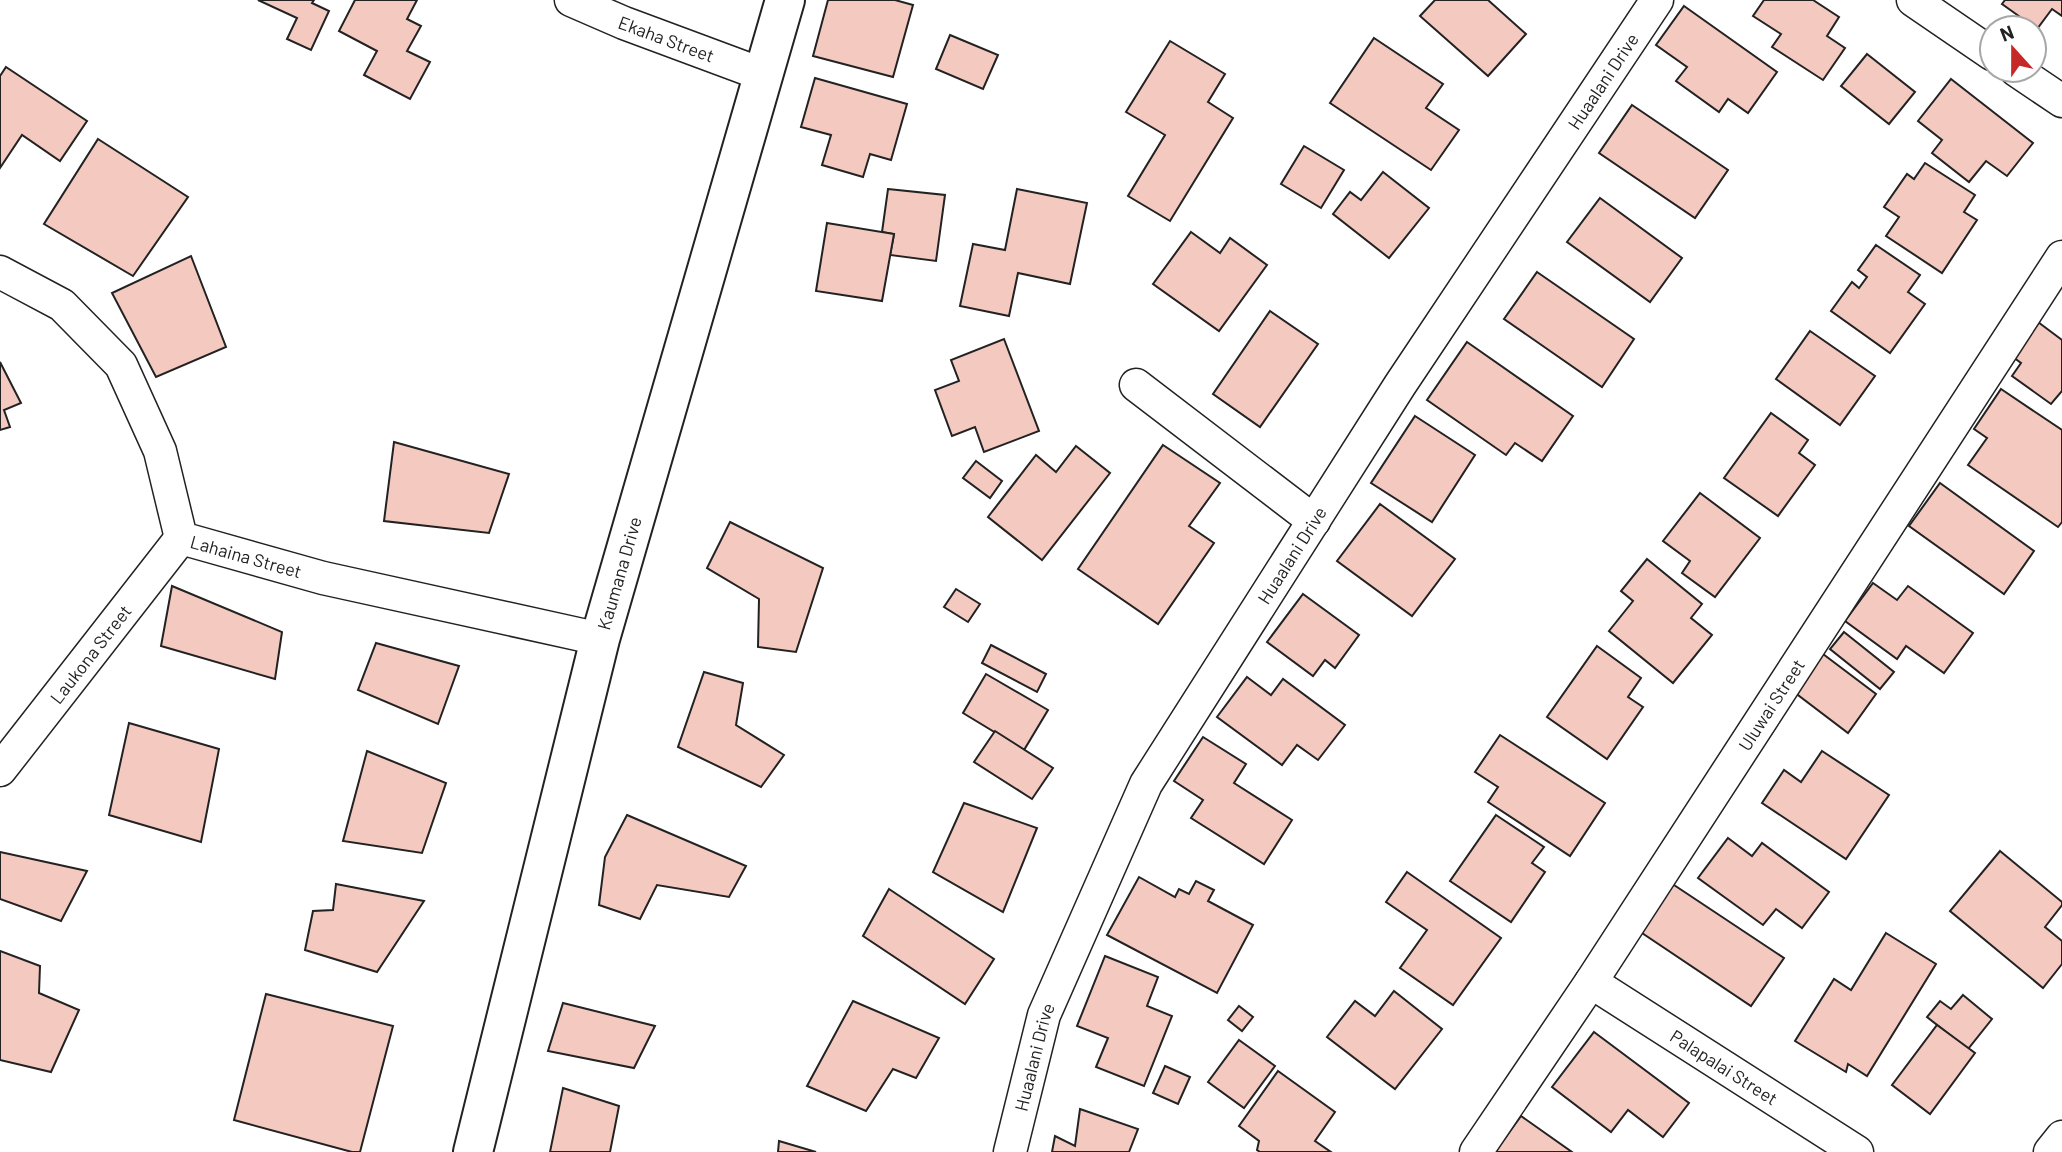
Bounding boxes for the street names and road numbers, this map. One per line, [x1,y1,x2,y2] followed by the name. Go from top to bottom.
[615,11,717,67] street label: Ekaha Street
[1563,29,1643,134] street label: Huaalani Drive
[1253,502,1331,608] street label: Huaalani Drive
[592,514,646,632] street label: Kaumana Drive
[188,530,304,582] street label: Lahaina Street
[45,600,136,708] street label: Laukona Street
[1733,655,1809,755] street label: Uluwai Street
[1010,999,1059,1114] street label: Huaalani Drive
[1666,1025,1782,1109] street label: Palapalai Street

